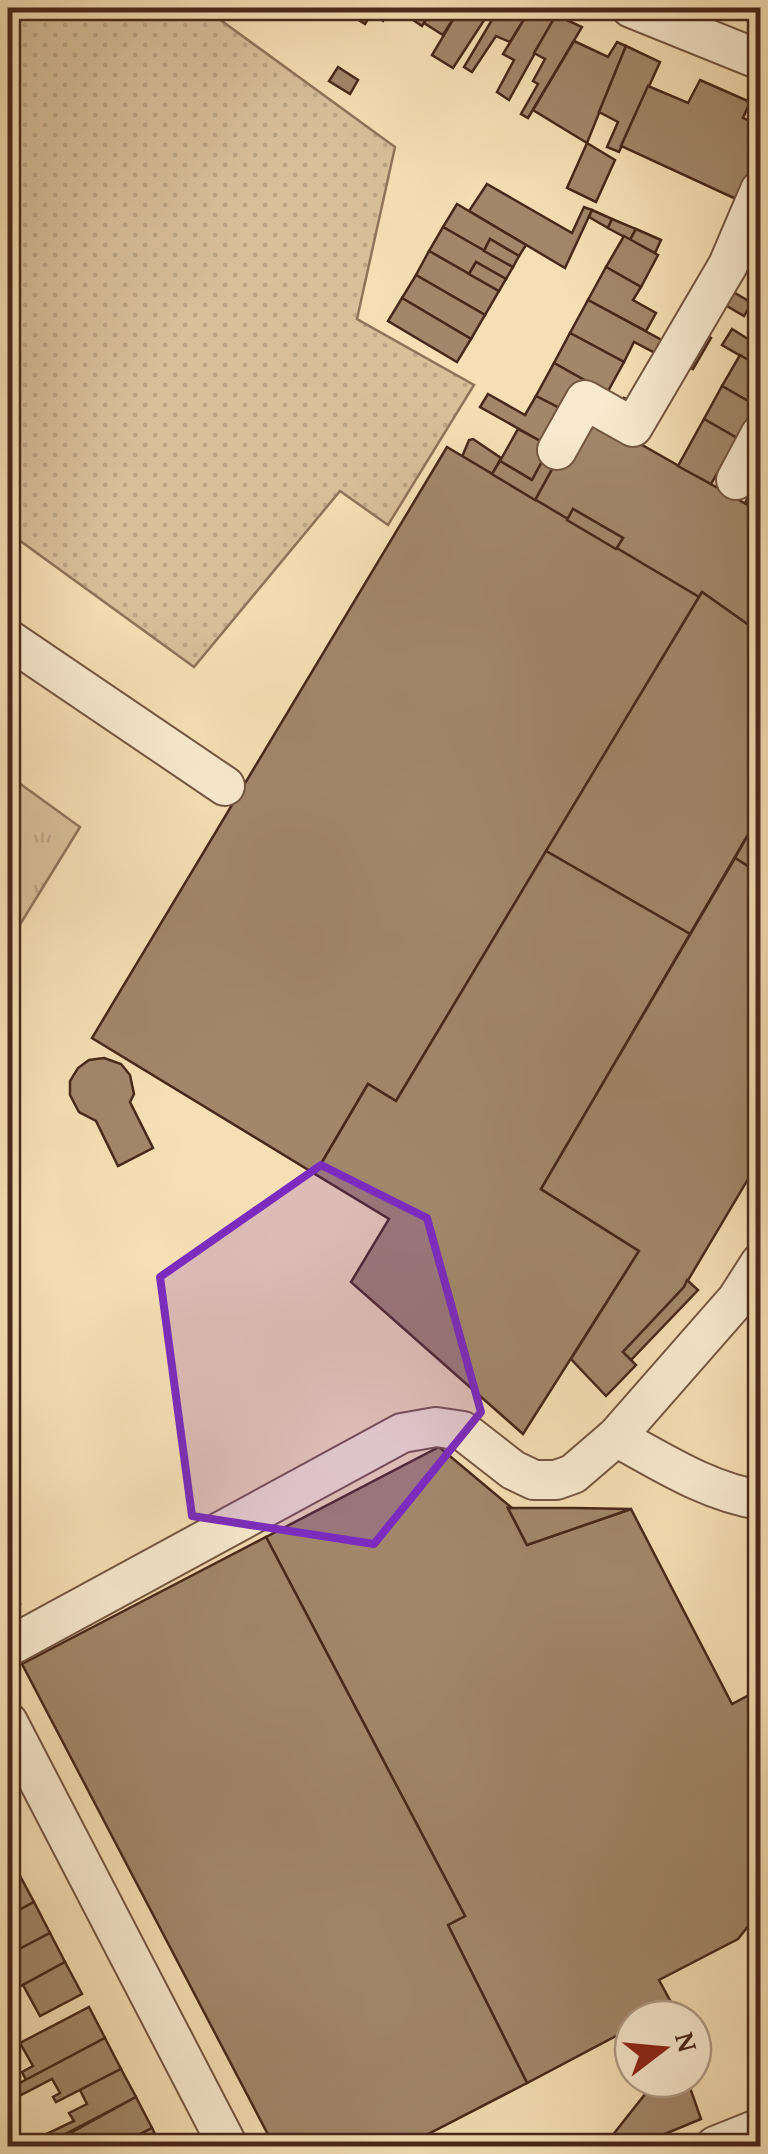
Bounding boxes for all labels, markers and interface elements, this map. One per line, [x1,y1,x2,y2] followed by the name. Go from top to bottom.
[613,1999,713,2099] north arrow
[665,2027,710,2057] text: N

